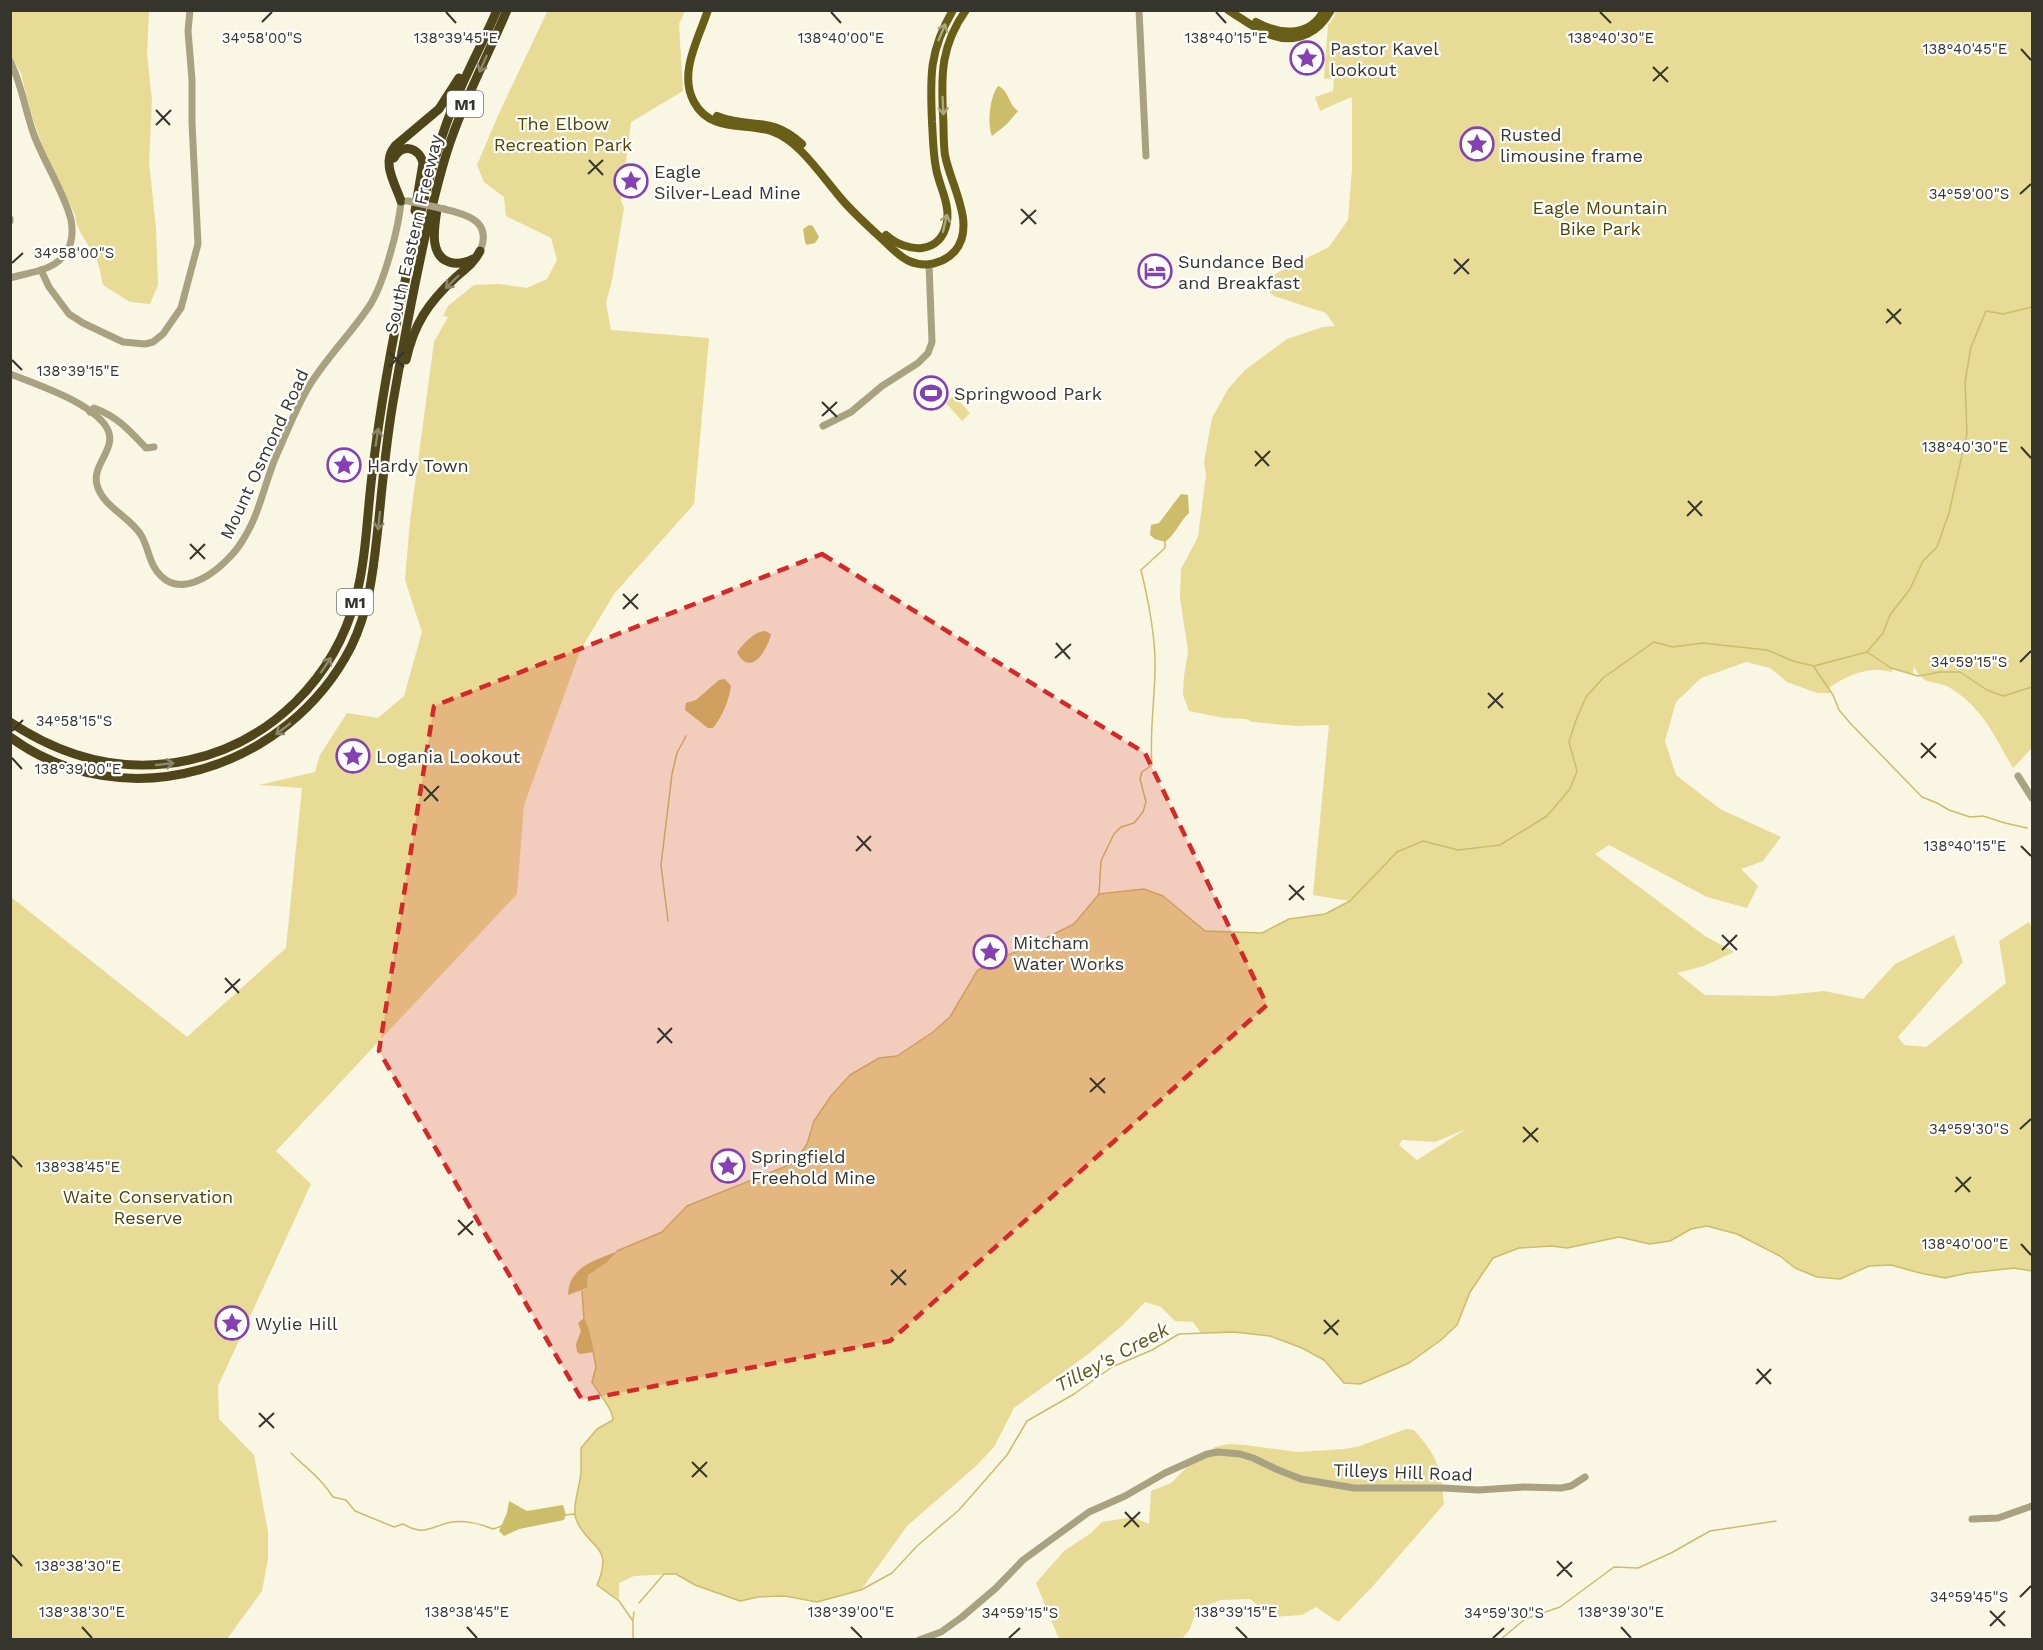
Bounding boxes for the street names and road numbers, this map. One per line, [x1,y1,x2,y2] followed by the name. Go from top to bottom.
[447,91,483,117] road number: M1
[380,132,446,336] street label: South Eastern Freeway
[215,366,313,542] street label: Mount Osmond Road
[337,589,373,615] road number: M1
[1333,1459,1473,1485] street label: Tilleys Hill Road

